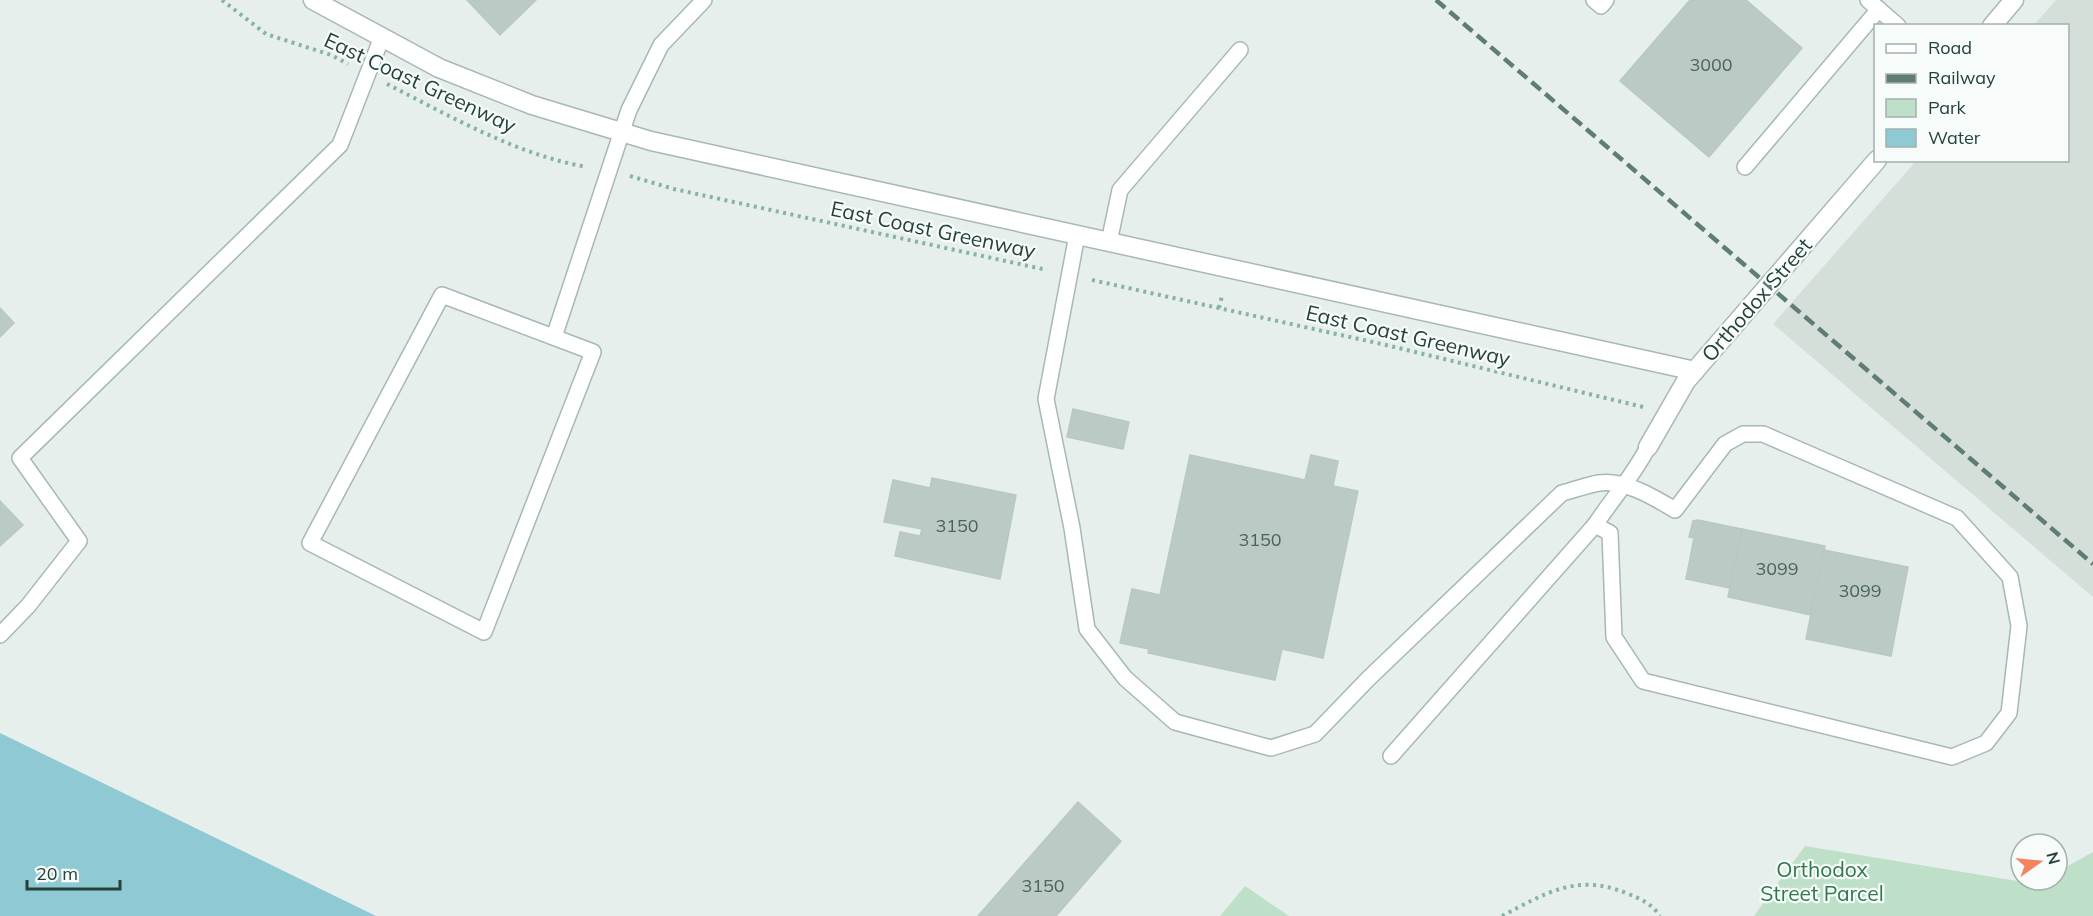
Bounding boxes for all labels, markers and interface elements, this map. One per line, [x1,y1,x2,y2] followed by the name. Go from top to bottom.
[1874,24,2069,162] legend
[320,26,521,138] street label: East Coast Greenway
[1928,36,1972,59] text: Road
[1689,53,1733,76] house number: 3000
[1928,66,1996,89] text: Railway
[1928,96,1967,119] text: Park
[1928,126,1981,149] text: Water
[828,195,1038,263] street label: East Coast Greenway
[1696,232,1817,366] street label: Orthodox Street
[1304,299,1513,371] street label: East Coast Greenway
[935,514,979,537] house number: 3150
[1238,528,1282,551] house number: 3150
[1755,557,1799,580] house number: 3099
[1838,579,1882,602] house number: 3099
[2009,832,2069,892] north arrow
[2042,850,2065,867] text: N
[27,853,120,891] scale bar
[1760,856,1884,906] park label: Orthodox Street Parcel
[36,862,78,885] text: 20 m
[1021,874,1065,897] house number: 3150

